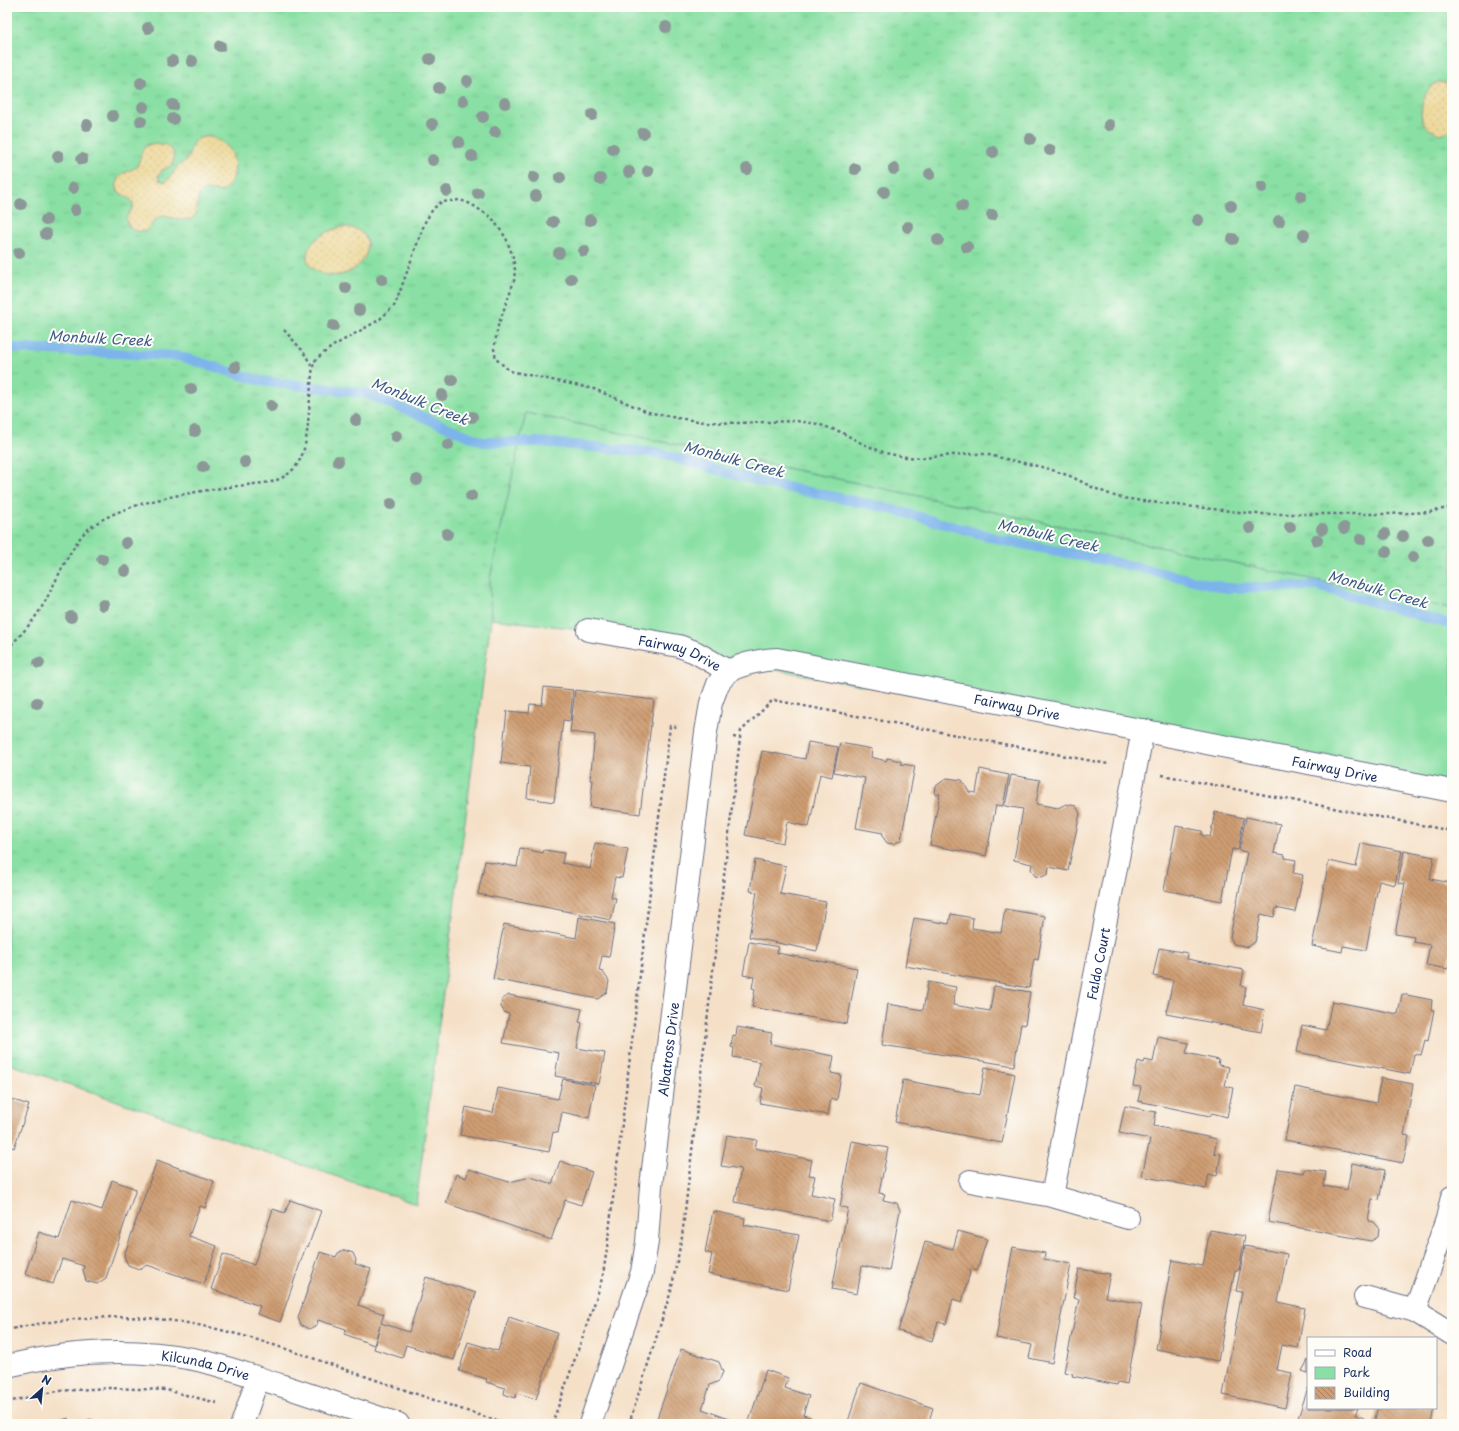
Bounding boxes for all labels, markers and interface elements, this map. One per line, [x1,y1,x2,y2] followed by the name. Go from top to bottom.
[48,325,154,351] water label: Monbulk Creek
[368,372,473,431] water label: Monbulk Creek
[681,436,788,483] water label: Monbulk Creek
[995,513,1102,557] water label: Monbulk Creek
[1326,565,1432,614] water label: Monbulk Creek
[637,630,725,675] street label: Fairway Drive
[972,688,1062,724] street label: Fairway Drive
[1290,750,1380,786] street label: Fairway Drive
[1081,925,1114,1001] street label: Faldo Court
[652,1001,683,1097] street label: Albatross Drive
[1307,1337,1437,1409] legend
[1343,1343,1372,1361] text: Road
[160,1345,253,1384] street label: Kilcunda Drive
[1343,1363,1370,1381] text: Park
[22,1369,62,1409] north arrow
[39,1370,55,1389] text: N
[1343,1383,1390,1401] text: Building

